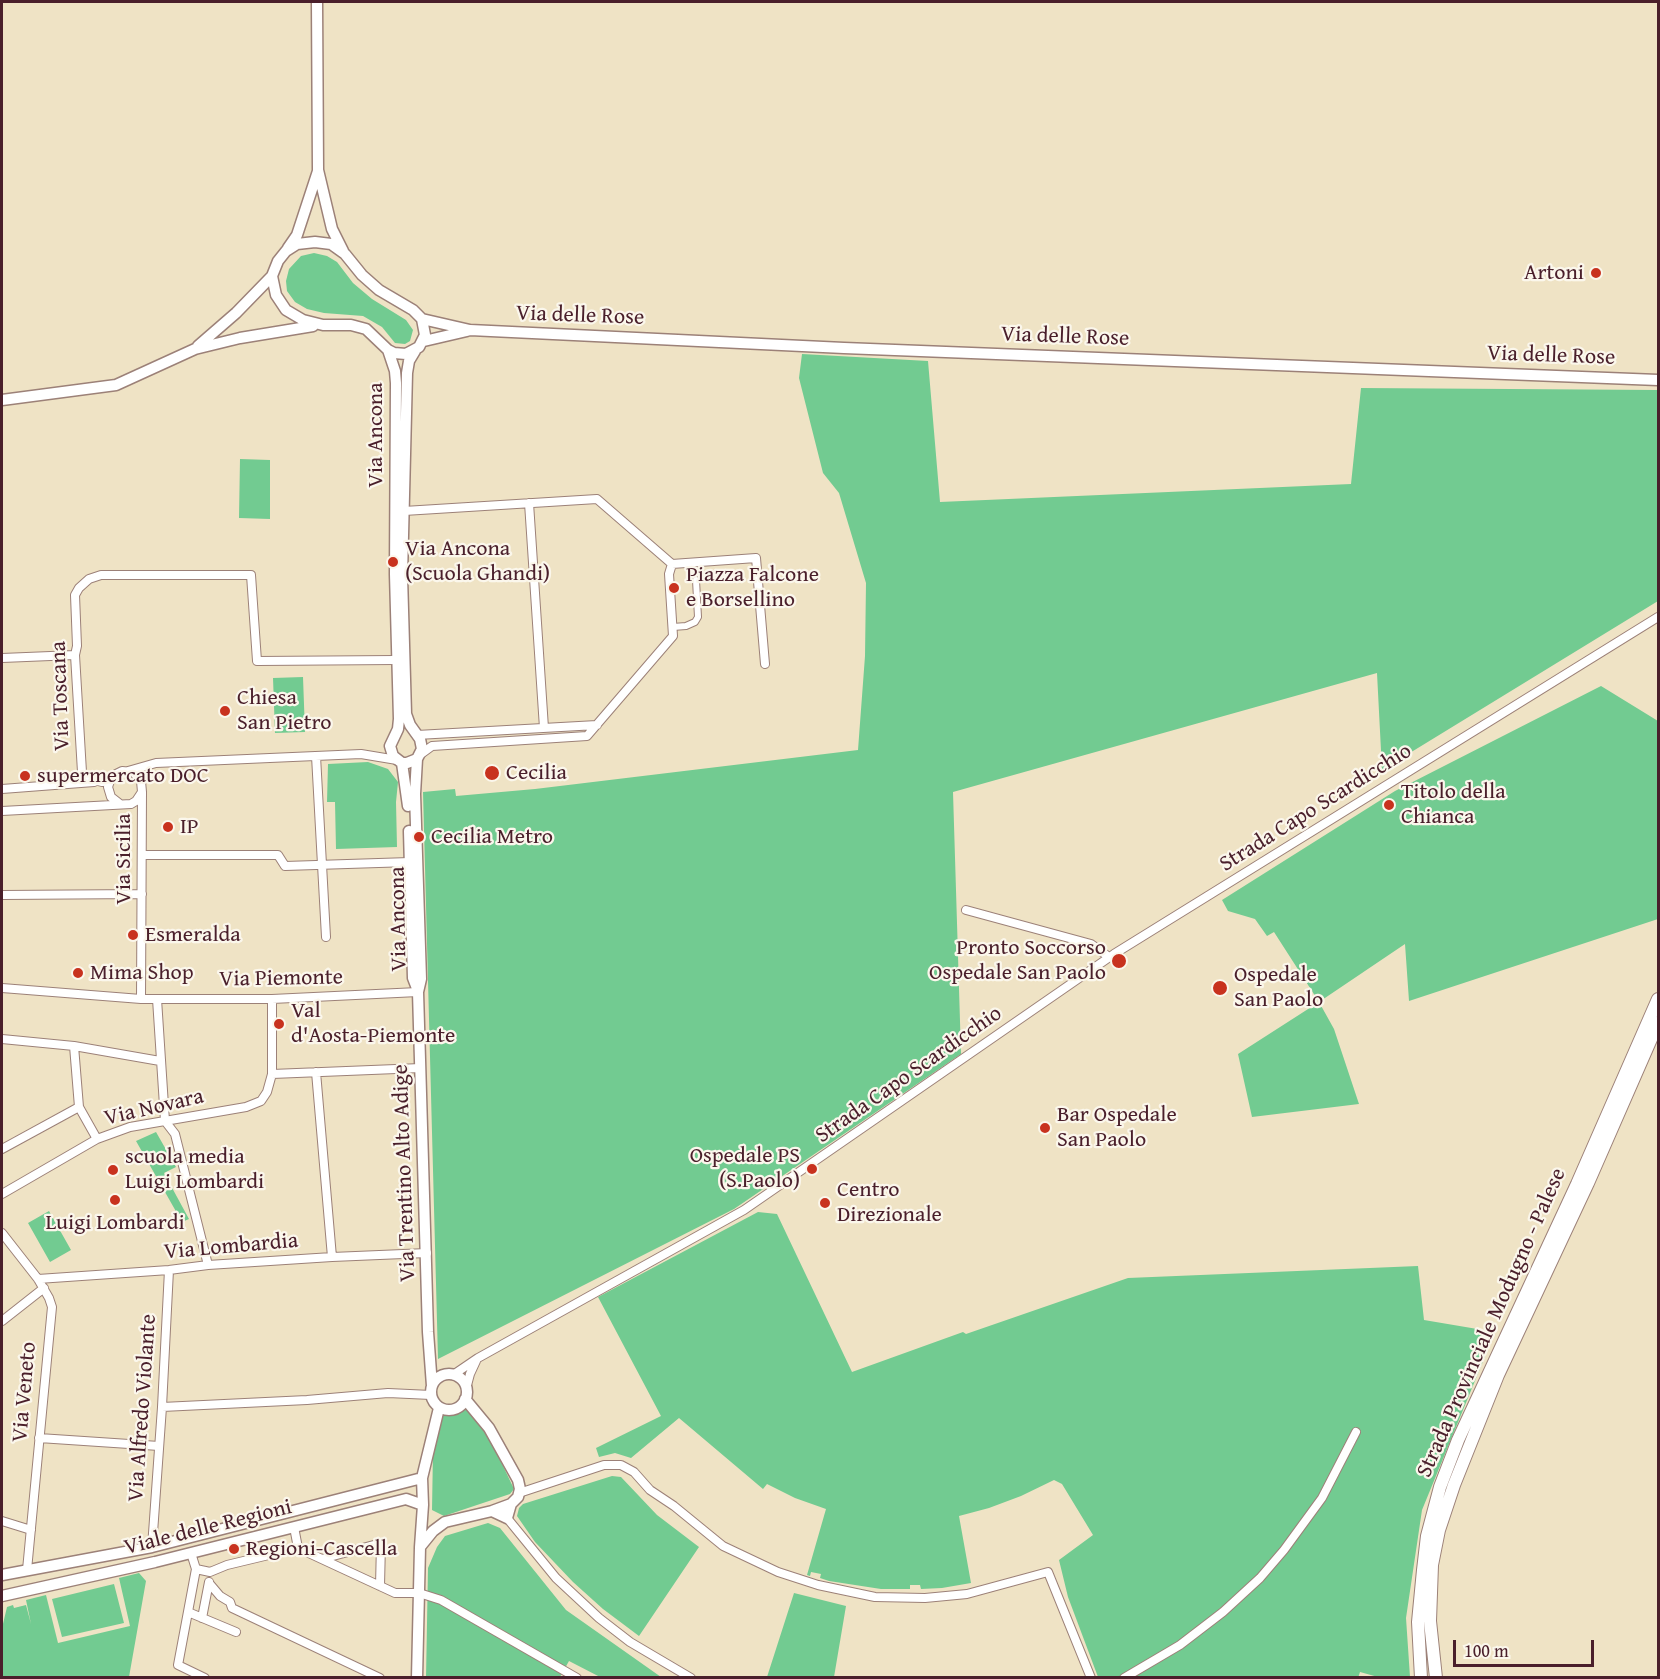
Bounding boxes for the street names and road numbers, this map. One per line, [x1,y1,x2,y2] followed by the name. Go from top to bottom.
[515,301,645,331] street label: Via delle Rose
[1000,322,1130,352] street label: Via delle Rose
[1486,341,1616,371] street label: Via delle Rose
[363,382,389,488] street label: Via Ancona
[46,640,76,752] street label: Via Toscana
[1215,738,1417,878] street label: Strada Capo Scardicchio
[111,813,137,905] street label: Via Sicilia
[385,866,413,972] street label: Via Ancona
[219,965,343,993] street label: Via Piemonte
[811,1001,1007,1149] street label: Strada Capo Scardicchio
[388,1064,422,1282] street label: Via Trentino Alto Adige
[102,1084,206,1132] street label: Via Novara
[1412,1164,1572,1482] street label: Strada Provinciale Modugno - Palese
[163,1228,299,1266] street label: Via Lombardia
[123,1313,163,1503] street label: Via Alfredo Violante
[7,1341,43,1443] street label: Via Veneto
[121,1494,295,1562] street label: Viale delle Regioni

